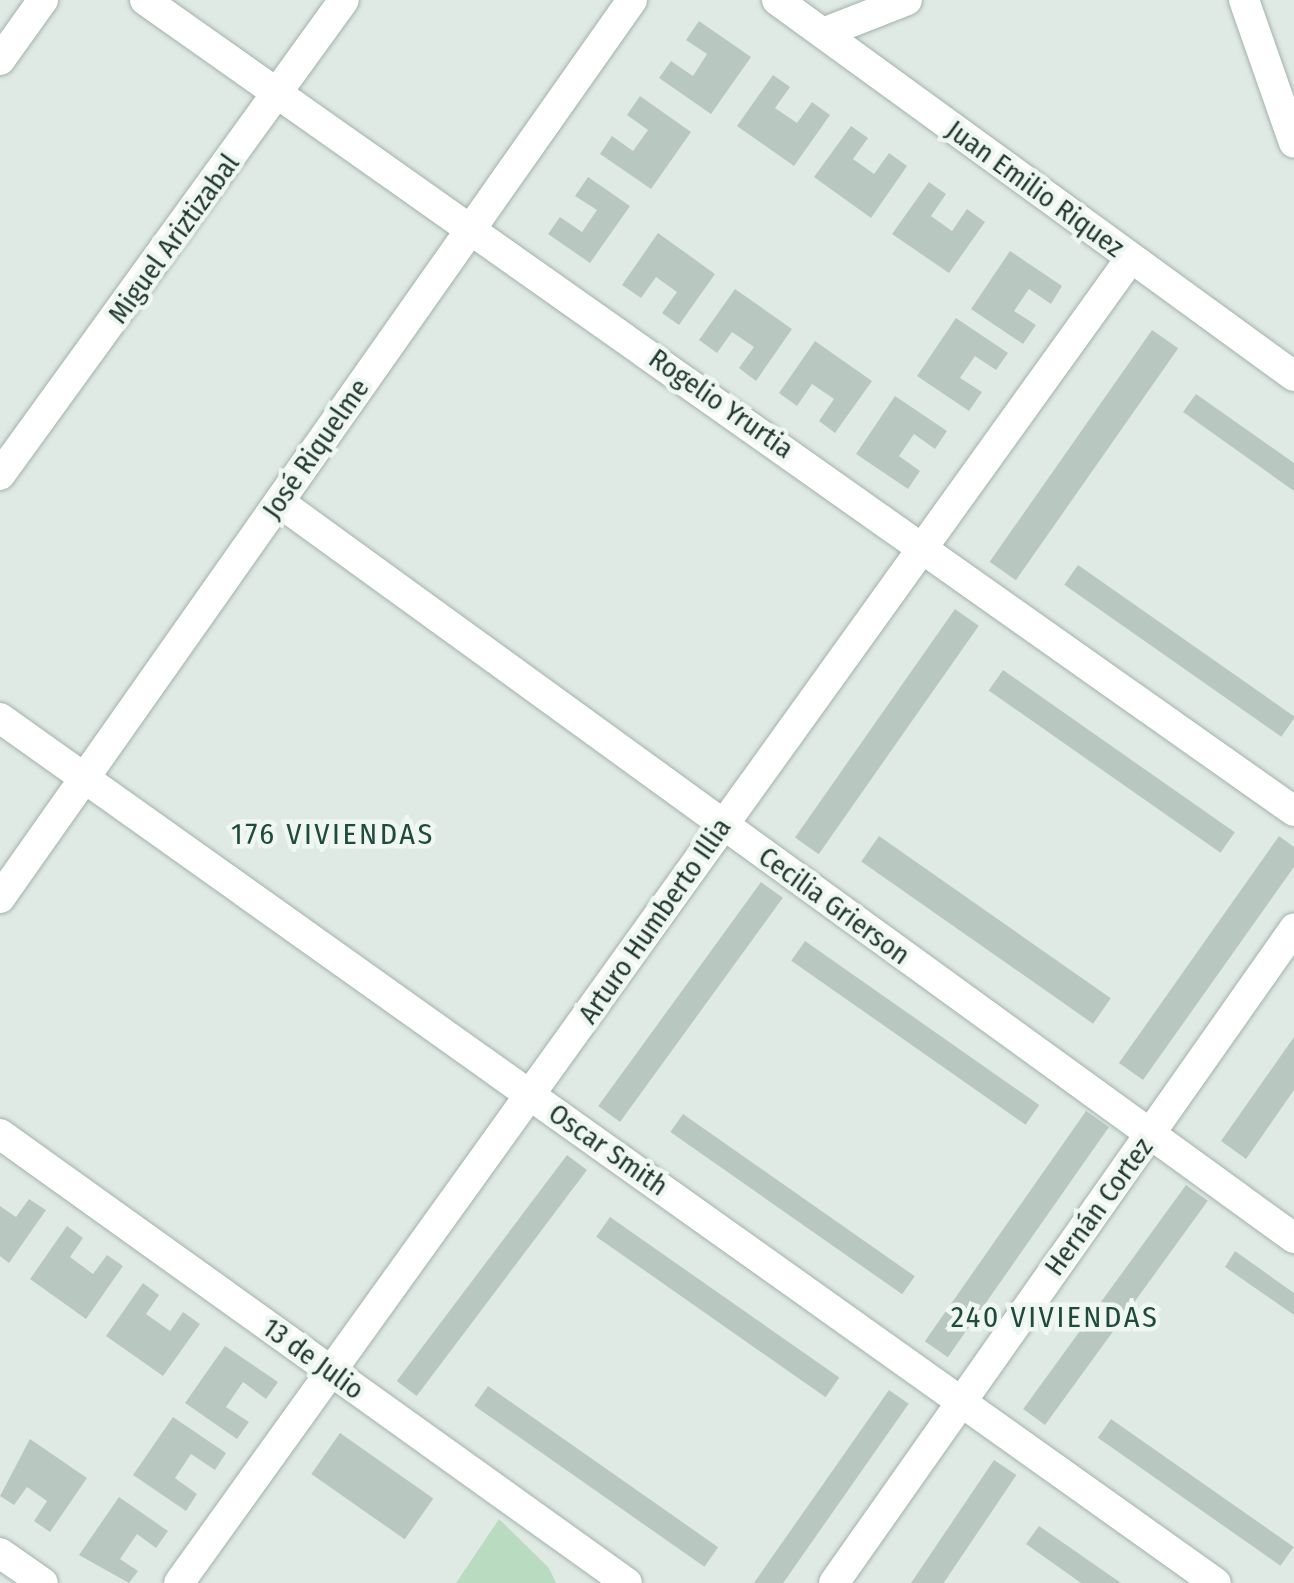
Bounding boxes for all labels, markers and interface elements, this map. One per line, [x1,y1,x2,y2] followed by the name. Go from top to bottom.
[940,113,1130,265] street label: Juan Emilio Riquez
[101,148,247,330] street label: Miguel Ariztizabal
[642,342,800,466] street label: Rogelio Yrurtia
[255,372,377,526] street label: José Riquelme
[571,812,739,1030] street label: Arturo Humberto Illia
[231,816,435,852] district label: 176 VIVIENDAS
[752,840,916,972] street label: Cecilia Grierson
[542,1097,674,1203] street label: Oscar Smith
[1038,1132,1160,1282] street label: Hernán Cortez
[951,1299,1159,1335] district label: 240 VIVIENDAS
[256,1311,370,1407] street label: 13 de Julio

